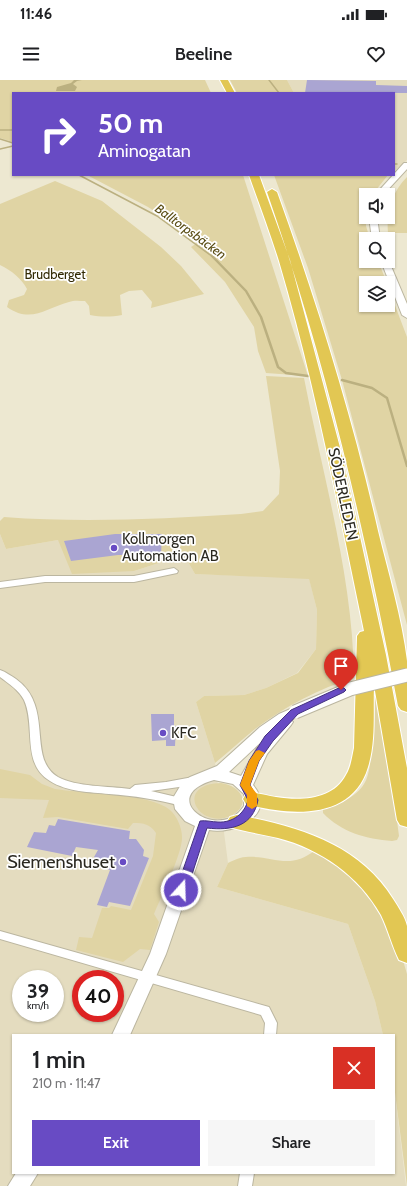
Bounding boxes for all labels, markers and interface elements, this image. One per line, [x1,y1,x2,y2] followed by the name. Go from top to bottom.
[20,5,52,23] text: 11:46
[20,43,42,65] icon: menu
[175,43,232,65] text: Beeline
[365,43,387,65] icon: heart
[98,106,163,140] text: 50 m
[32,108,84,160] icon: right
[98,140,191,162] text: Aminogatan
[359,188,395,312] map controls
[359,188,395,224] button: sound
[152,200,230,262] water label: Balltorpsbäcken
[359,232,395,268] button: search
[24,266,86,282] park label: Brudberget
[359,276,395,312] button: layers
[324,446,362,542] street label: SÖDERLEDEN
[122,530,219,565] place label: Kollmorgen Automation AB
[109,543,119,553] marker: Kollmorgen Automation AB
[324,649,358,690] pin
[330,655,352,677] icon: arrive
[171,724,196,742] place label: KFC
[158,728,168,738] marker: KFC
[7,851,115,873] place label: Siemenshuset
[118,857,128,867] marker: Siemenshuset
[160,869,202,911] position arrow
[72,970,124,1022] speed limit sign: 40
[27,979,49,1003] text: 39
[27,999,49,1012] text: km/h
[32,1045,86,1074] text: 1 min
[333,1047,375,1089] button: close
[32,1075,101,1091] text: 210 m · 11:47
[32,1120,200,1166] button: Exit
[208,1120,375,1166] button: Share

